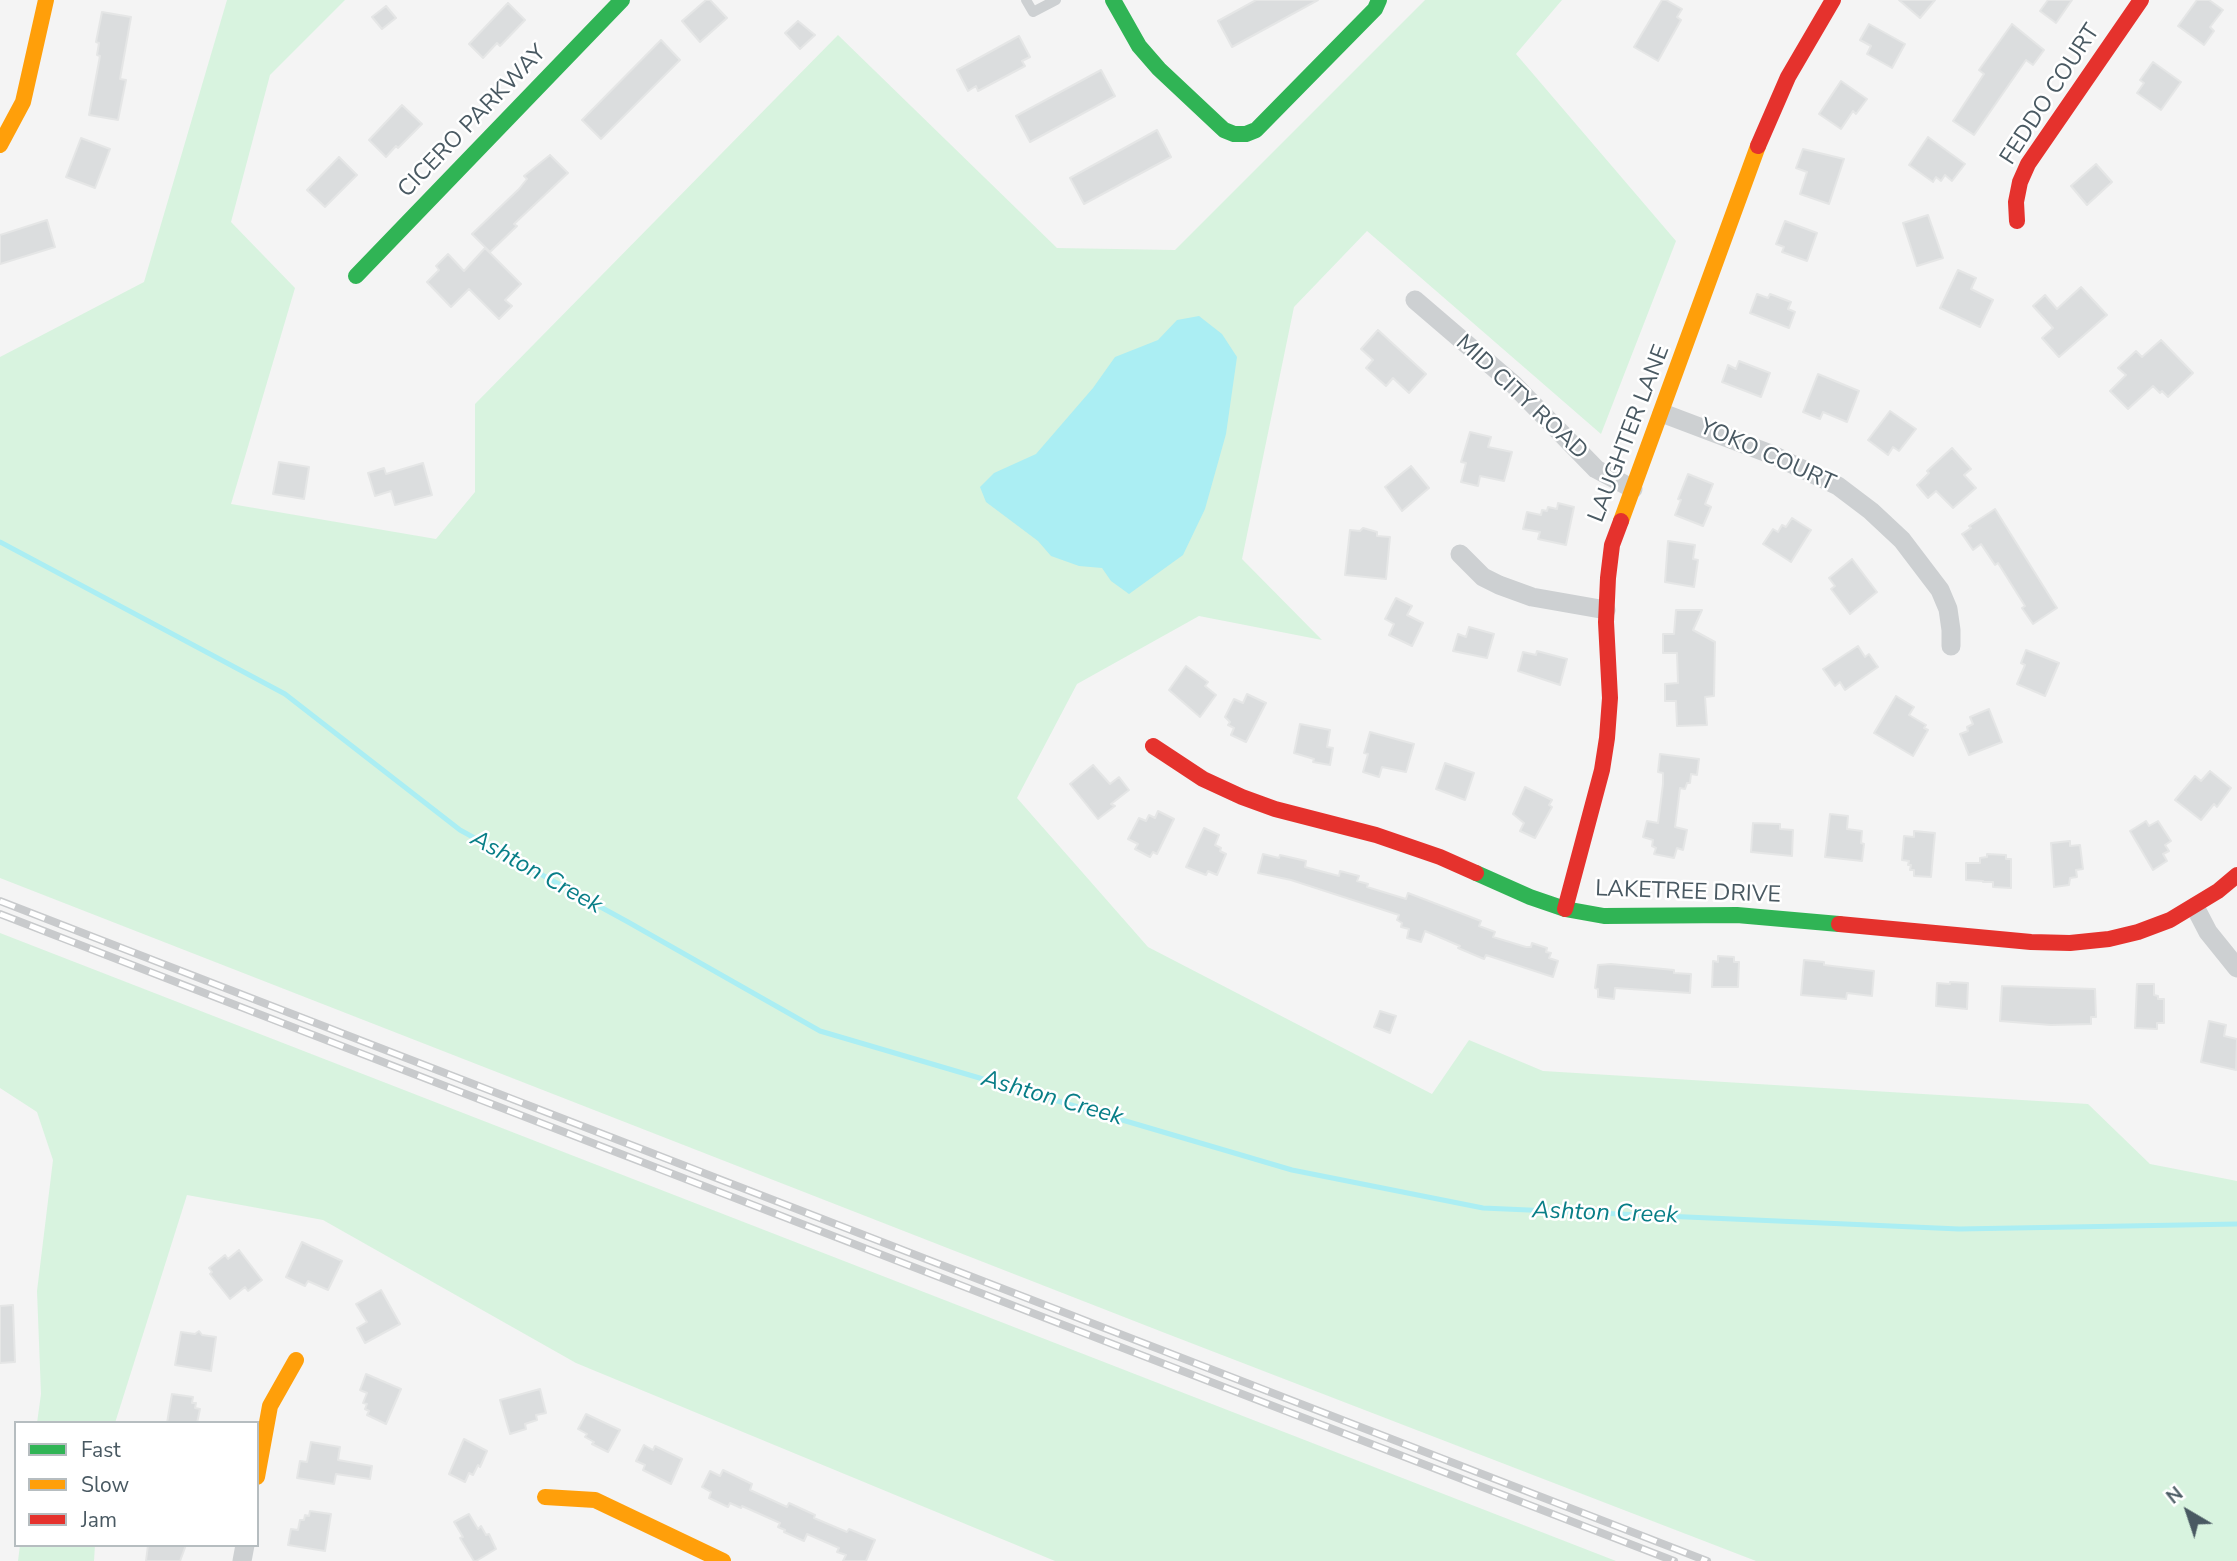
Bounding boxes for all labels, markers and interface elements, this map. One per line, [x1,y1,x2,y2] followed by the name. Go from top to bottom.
[1995,20,2107,170] street label: FEDDO COURT
[393,40,553,204] street label: CICERO PARKWAY
[1449,330,1593,466] street label: MID CITY ROAD
[1584,342,1676,526] street label: LAUGHTER LANE
[1695,414,1839,498] street label: YOKO COURT
[465,825,607,921] water label: Ashton Creek
[1595,876,1781,910] street label: LAKETREE DRIVE
[978,1065,1126,1133] water label: Ashton Creek
[1532,1197,1678,1231] water label: Ashton Creek
[14,1421,259,1547] legend
[81,1436,121,1464] text: Fast
[81,1471,129,1499] text: Slow
[2153,1477,2223,1547] north arrow
[2161,1481,2188,1510] text: N
[81,1506,117,1534] text: Jam

